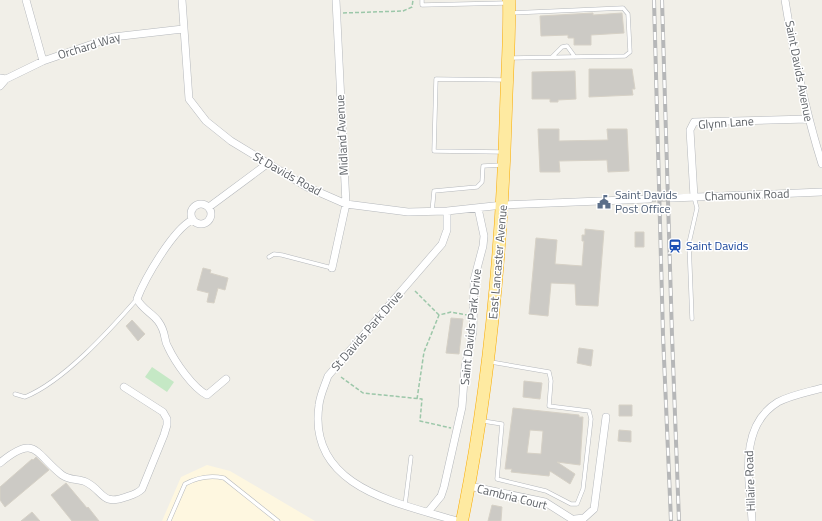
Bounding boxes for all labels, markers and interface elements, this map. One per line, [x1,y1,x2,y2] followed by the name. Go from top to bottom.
[780,19,819,123] street label: Saint Davids Avenue
[55,27,123,64] street label: Orchard Way
[330,94,353,176] street label: Midland Avenue
[697,111,754,134] street label: Glynn Lane
[249,147,325,200] street label: St Davids Road
[704,184,790,205] street label: Chamounix Road
[615,185,678,218] place label: Saint Davids Post Office
[596,194,612,210] public building icon: Saint Davids Post Office
[483,204,512,320] street label: East Lancaster Avenue
[686,236,749,255] place label: Saint Davids
[667,238,683,254] station icon: Saint Davids
[455,268,486,386] street label: Saint Davids Park Drive
[326,286,407,375] street label: St Davids Park Drive
[739,450,760,512] street label: Hilaire Road
[475,479,550,515] street label: Cambria Court

